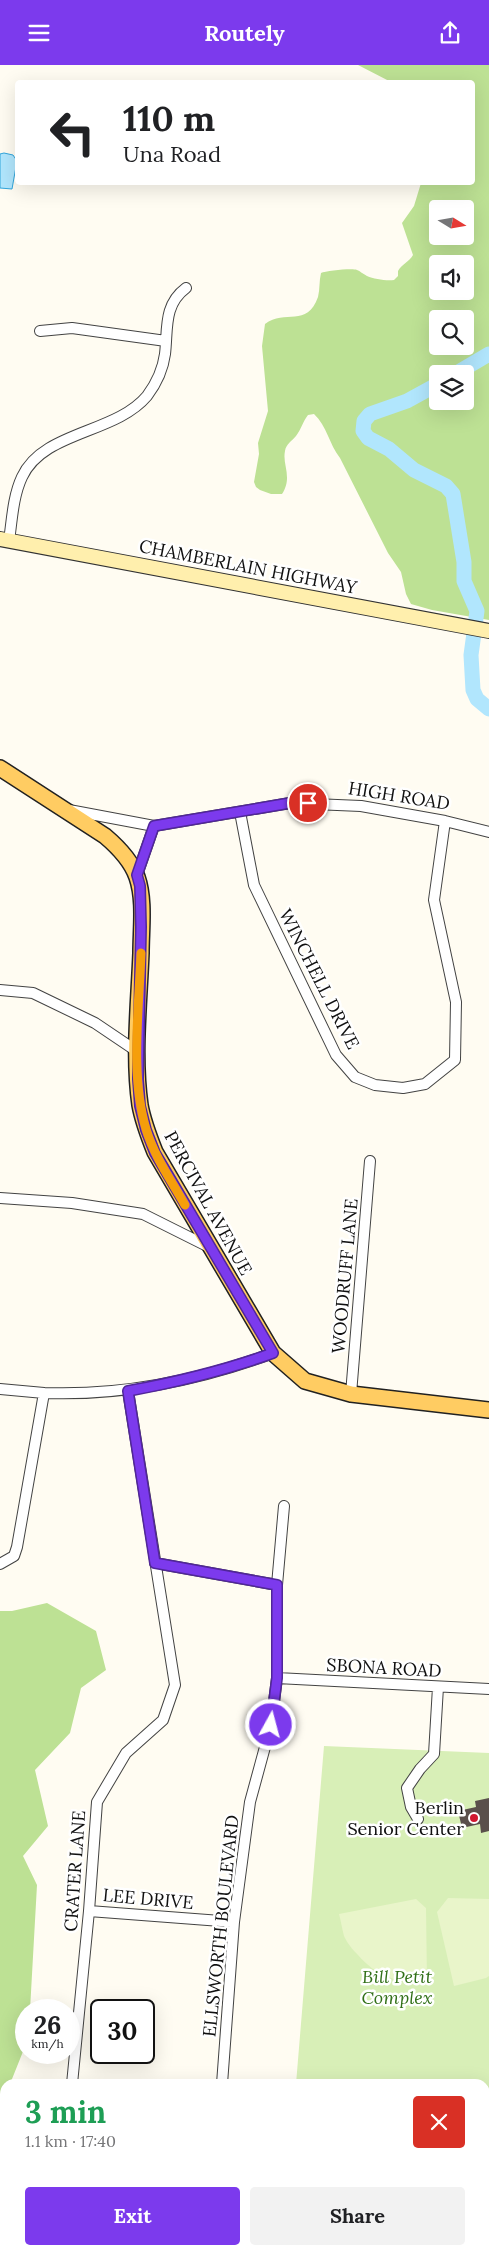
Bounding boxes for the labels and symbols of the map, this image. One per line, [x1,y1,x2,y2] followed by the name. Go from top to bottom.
[429,200,474,245] north arrow
[137,534,359,599] street label: CHAMBERLAIN HIGHWAY
[347,776,451,815] street label: HIGH ROAD
[287,782,329,824] pin
[274,905,365,1053] street label: WINCHELL DRIVE
[159,1127,258,1279] street label: PERCIVAL AVENUE
[326,1198,363,1354] street label: WOODRUFF LANE
[326,1653,442,1682] street label: SBONA ROAD
[244,1698,296,1750] position arrow
[347,1796,464,1840] place label: Berlin Senior Center
[59,1810,90,1932] street label: CRATER LANE
[468,1812,480,1824] marker: Berlin Senior Center
[197,1814,244,2038] street label: ELLSWORTH BOULEVARD
[102,1883,194,1914] street label: LEE DRIVE
[361,1965,433,2009] park label: Bill Petit Complex
[90,1999,155,2064] speed limit sign: 30

